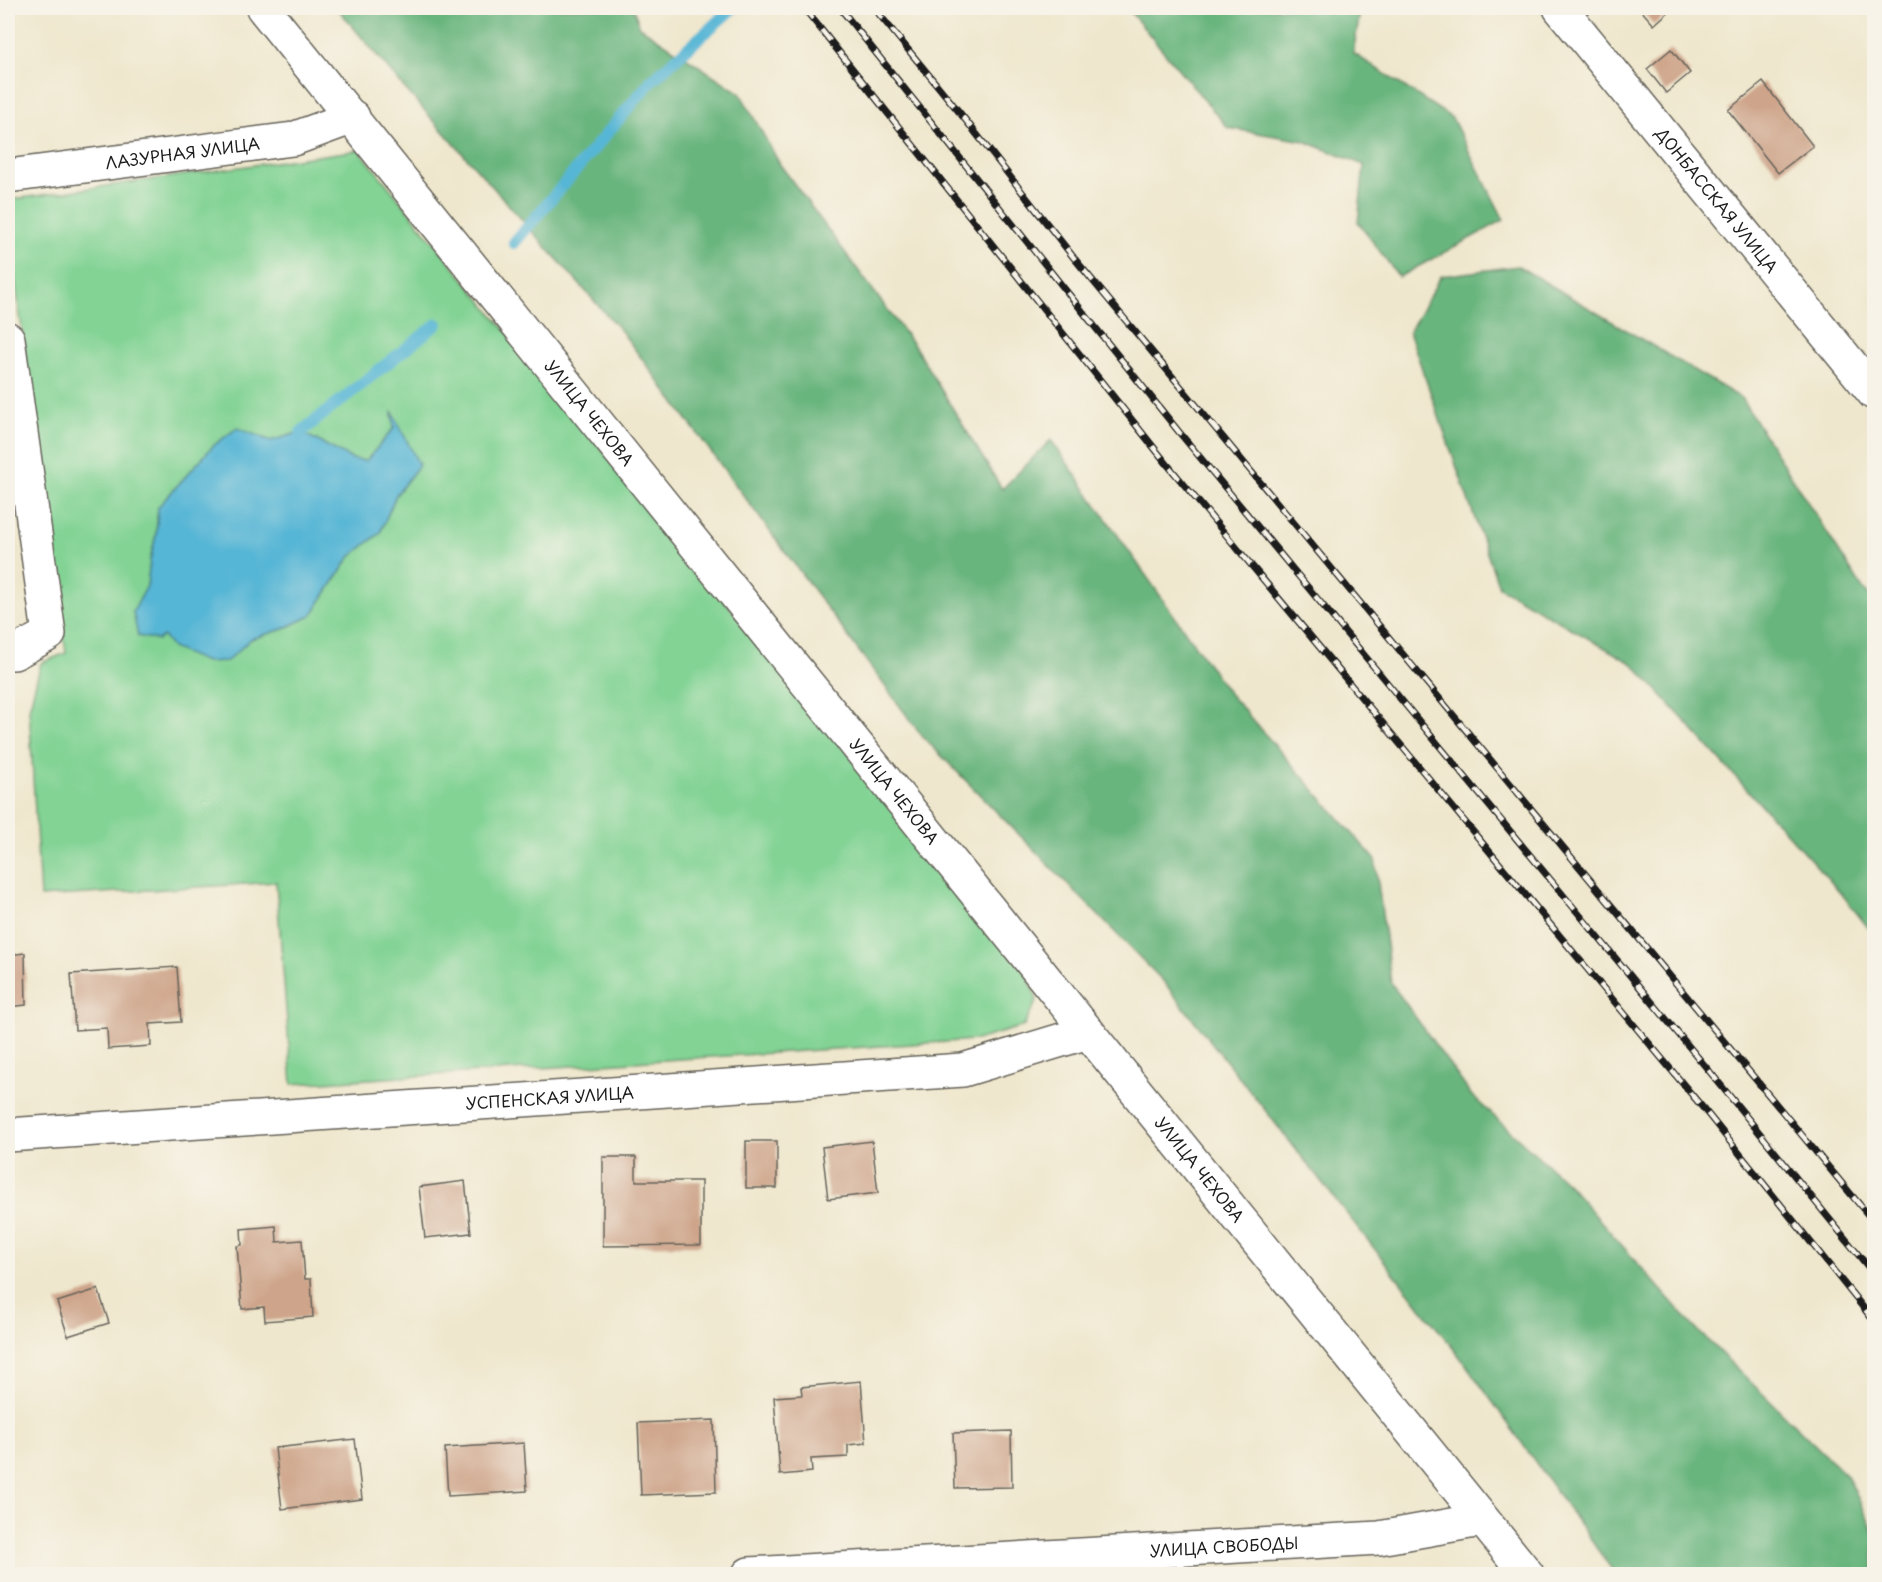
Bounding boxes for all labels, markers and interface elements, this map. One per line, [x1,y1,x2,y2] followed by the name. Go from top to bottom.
[1650,121,1784,278] street label: ДОНБАССКАЯ УЛИЦА
[104,130,261,174] street label: ЛАЗУРНАЯ УЛИЦА
[540,354,640,471] street label: УЛИЦА ЧЕХОВА
[845,733,945,849] street label: УЛИЦА ЧЕХОВА
[465,1079,635,1115] street label: УСПЕНСКАЯ УЛИЦА
[1150,1111,1251,1227] street label: УЛИЦА ЧЕХОВА
[1149,1530,1299,1562] street label: УЛИЦА СВОБОДЫ

